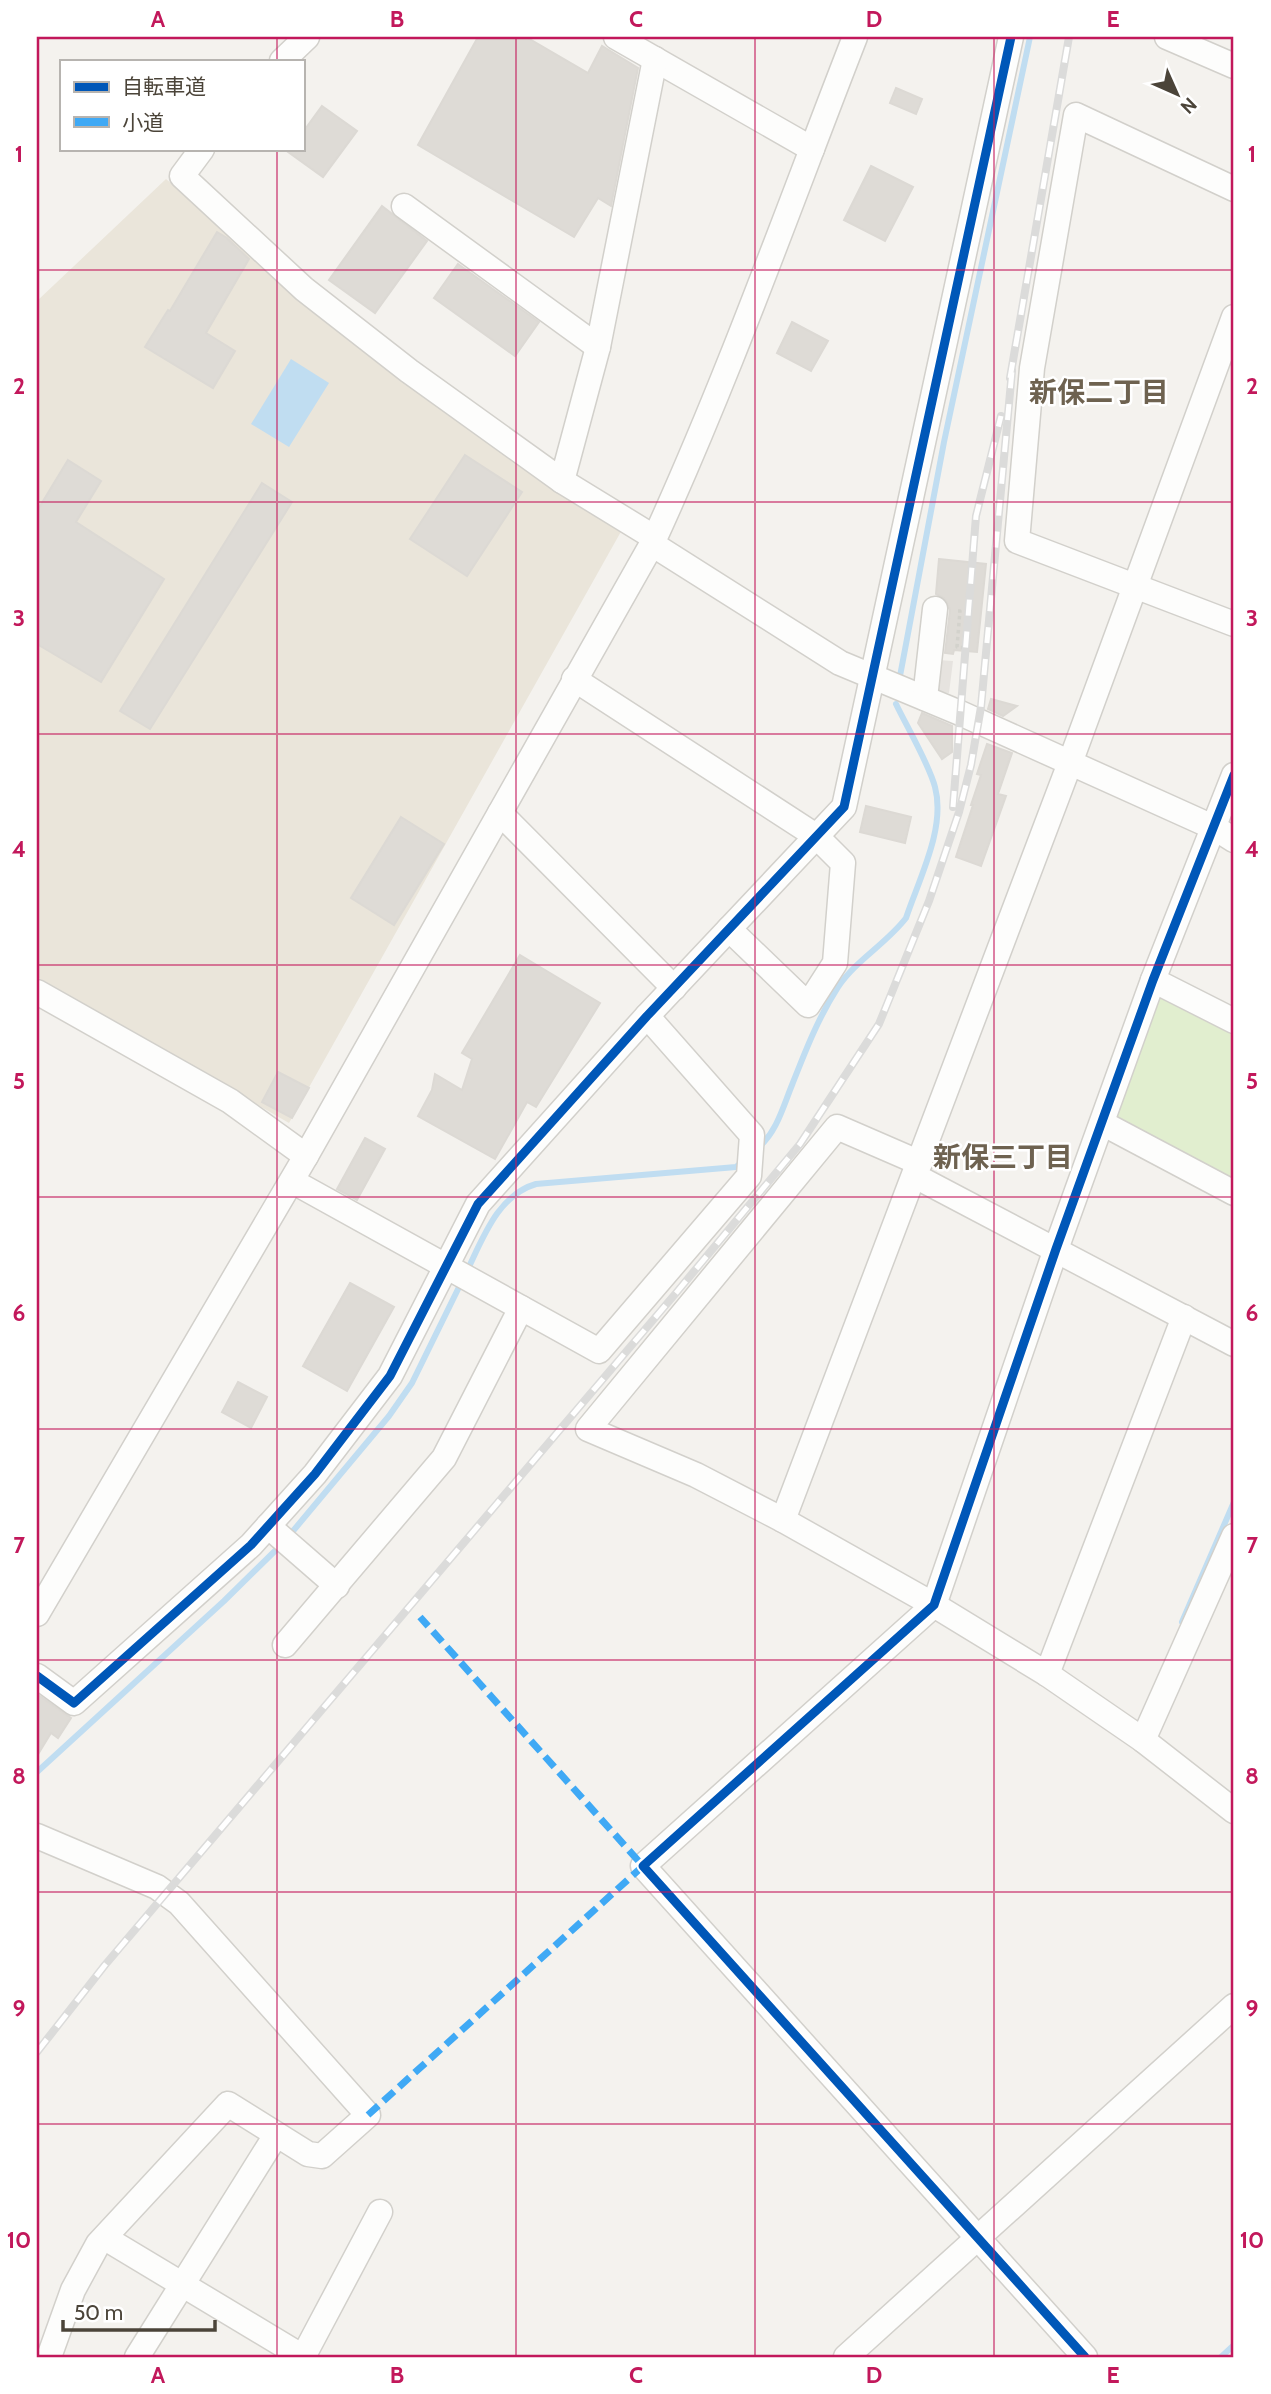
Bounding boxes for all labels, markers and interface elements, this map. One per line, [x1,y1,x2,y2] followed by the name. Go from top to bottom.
[151,5,166,33] text: A
[390,5,404,33] text: B
[629,5,643,33] text: C
[866,5,882,33] text: D
[1106,5,1120,33] text: E
[60,60,304,150] legend
[1142,60,1212,130] north arrow
[122,74,206,99] text: 自転車道
[1176,93,1202,119] text: N
[122,110,164,135] text: 小道
[15,140,23,168] text: 1
[1248,140,1256,168] text: 1
[13,372,25,400] text: 2
[1246,372,1258,400] text: 2
[1029,375,1169,409] district label: 新保二丁目
[13,604,25,632] text: 3
[1246,604,1258,632] text: 3
[12,835,26,863] text: 4
[1245,835,1259,863] text: 4
[13,1067,25,1095] text: 5
[1246,1067,1258,1095] text: 5
[933,1140,1073,1174] district label: 新保三丁目
[13,1299,25,1327] text: 6
[1246,1299,1258,1327] text: 6
[13,1531,25,1559] text: 7
[1246,1531,1258,1559] text: 7
[12,1762,26,1790] text: 8
[1245,1762,1259,1790] text: 8
[13,1994,25,2022] text: 9
[1246,1994,1258,2022] text: 9
[7,2226,31,2254] text: 10
[1240,2226,1264,2254] text: 10
[63,2289,215,2333] scale bar
[74,2300,123,2325] text: 50 m
[151,2361,166,2389] text: A
[390,2361,404,2389] text: B
[629,2361,643,2389] text: C
[866,2361,882,2389] text: D
[1106,2361,1120,2389] text: E

